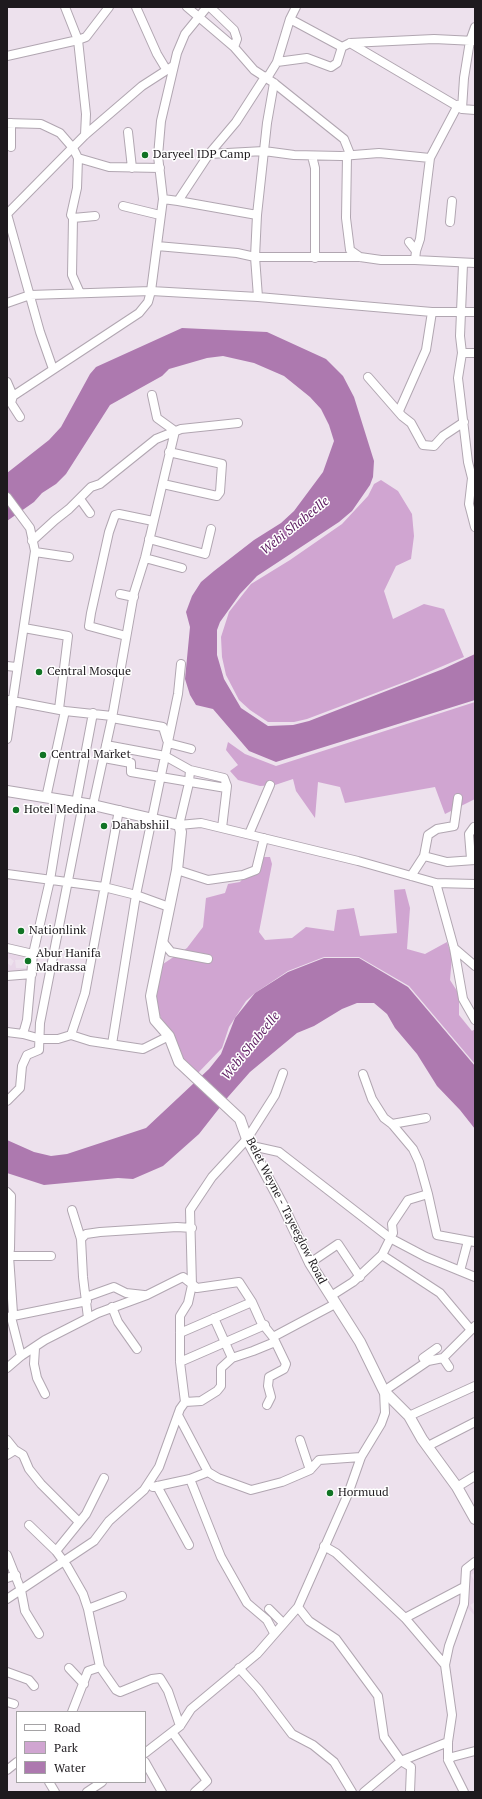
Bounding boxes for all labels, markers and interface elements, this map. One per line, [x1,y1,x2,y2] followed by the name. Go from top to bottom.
[153,148,251,162] place label: Daryeel IDP Camp
[140,150,150,160] marker: Daryeel IDP Camp
[258,494,332,558] water label: Webi Shabeelle
[47,665,131,679] place label: Central Mosque
[34,667,44,677] marker: Central Mosque
[51,748,131,762] place label: Central Market
[38,750,48,760] marker: Central Market
[24,803,96,817] place label: Hotel Medina
[11,805,21,815] marker: Hotel Medina
[112,819,169,833] place label: Dahabshiil
[99,821,109,831] marker: Dahabshiil
[29,924,86,938] place label: Nationlink
[16,926,26,936] marker: Nationlink
[36,947,101,975] place label: Abur Hanifa Madrassa
[23,956,33,966] marker: Abur Hanifa Madrassa
[219,1009,283,1083] water label: Webi Shabeelle
[243,1135,329,1287] street label: Belet Weyne - Tayeeglow Road
[338,1486,389,1500] place label: Hormuud
[325,1488,335,1498] marker: Hormuud
[16,1711,146,1783] legend
[54,1720,81,1735] text: Road
[54,1740,78,1755] text: Park
[54,1760,86,1775] text: Water

